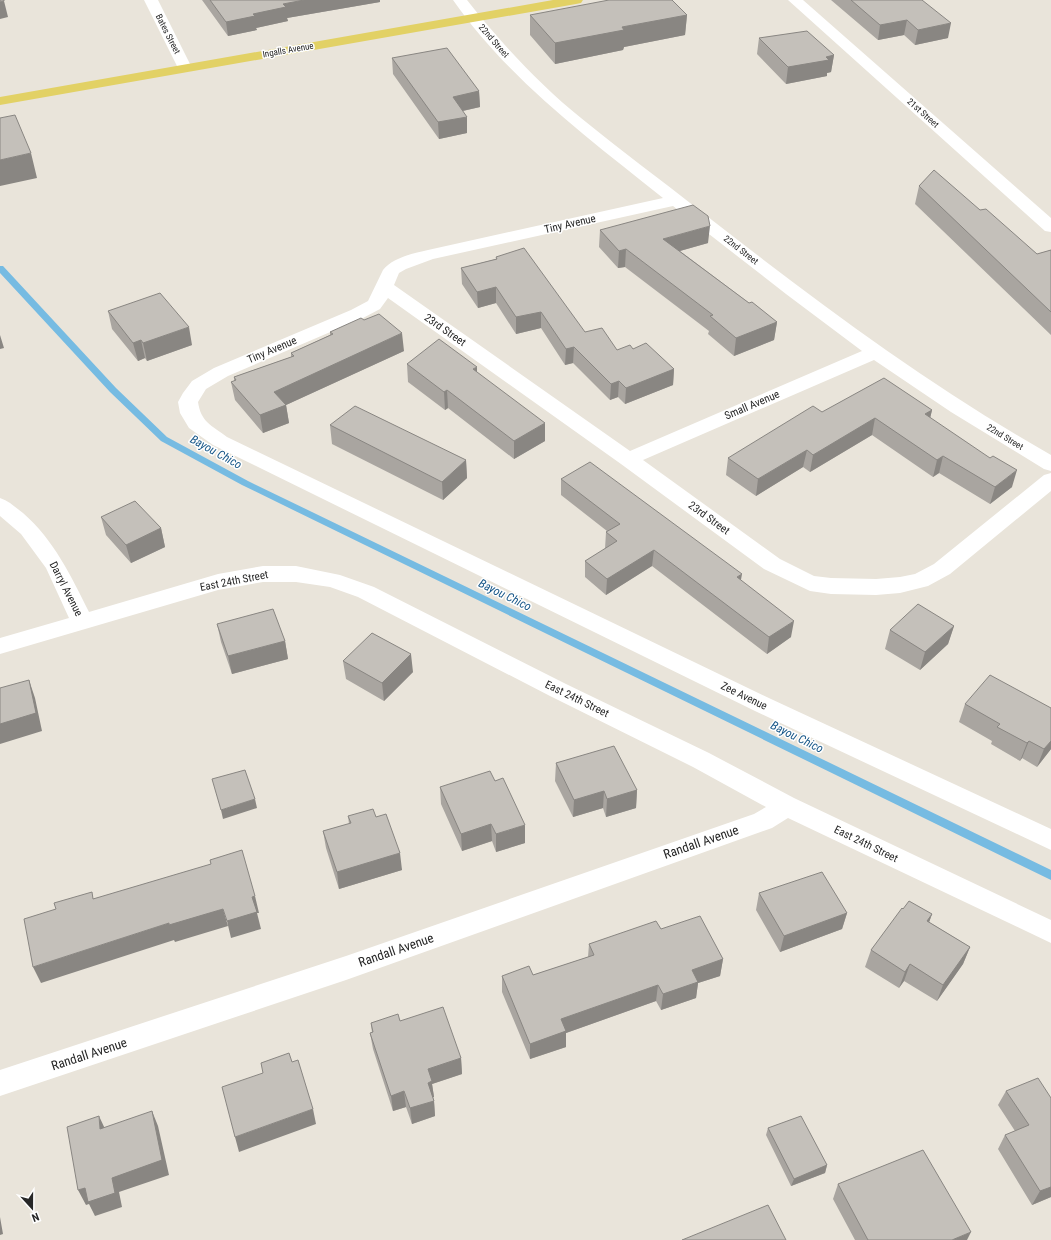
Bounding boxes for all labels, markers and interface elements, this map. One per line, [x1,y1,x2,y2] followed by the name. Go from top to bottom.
[154,12,182,56] street label: Bates Street
[477,22,511,60] street label: 22nd Street
[262,41,314,59] street label: Ingalls Avenue
[905,96,941,130] street label: 21st Street
[543,212,597,236] street label: Tiny Avenue
[722,233,760,267] street label: 22nd Street
[422,311,468,349] street label: 23rd Street
[245,334,299,366] street label: Tiny Avenue
[723,388,781,422] street label: Small Avenue
[985,422,1025,452] street label: 22nd Street
[188,432,244,472] water label: Bayou Chico
[686,499,732,537] street label: 23rd Street
[47,559,85,619] street label: Darryl Avenue
[199,568,269,594] street label: East 24th Street
[476,576,534,614] water label: Bayou Chico
[543,678,611,720] street label: East 24th Street
[719,679,769,713] street label: Zee Avenue
[768,718,826,756] water label: Bayou Chico
[661,822,741,862] street label: Randall Avenue
[832,823,900,865] street label: East 24th Street
[356,930,436,970] street label: Randall Avenue
[49,1035,129,1073] street label: Randall Avenue
[12,1188,52,1228] north arrow
[30,1210,41,1224] text: N

